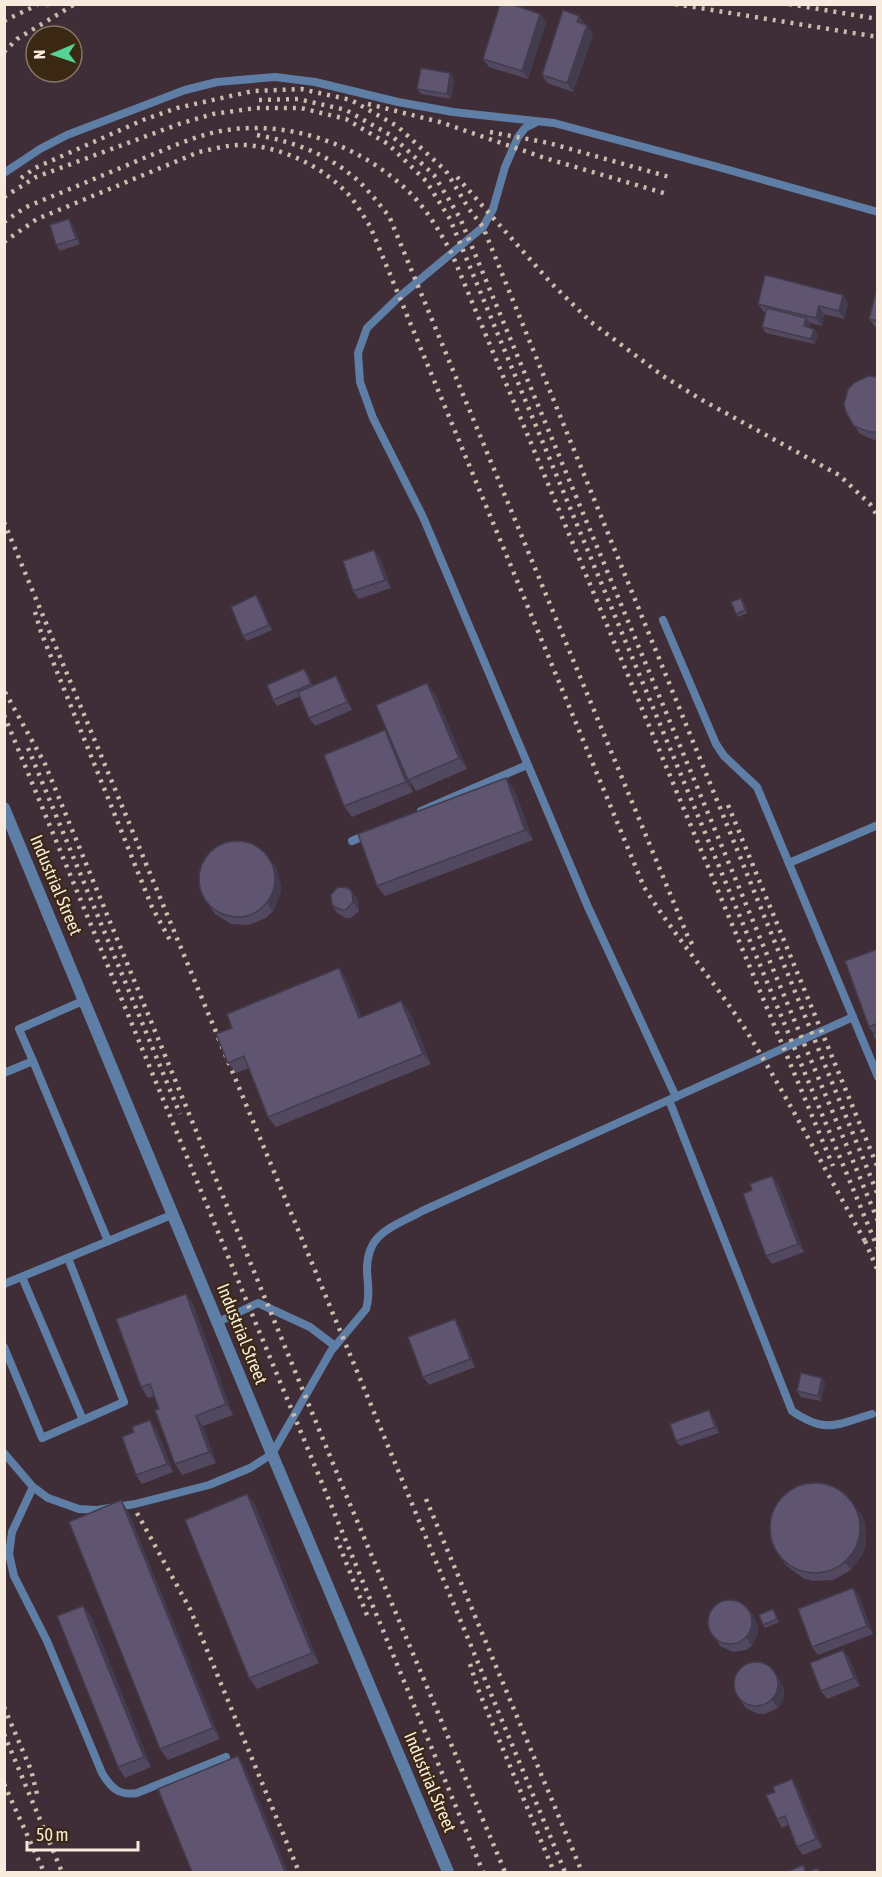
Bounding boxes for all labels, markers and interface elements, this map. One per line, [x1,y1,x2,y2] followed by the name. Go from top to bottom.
[24,24,84,84] north arrow
[30,49,48,60] text: N
[26,832,87,938] street label: Industrial Street
[213,1280,272,1387] street label: Industrial Street
[400,1729,461,1835] street label: Industrial Street
[27,1814,138,1852] scale bar
[36,1824,68,1845] text: 50 m

